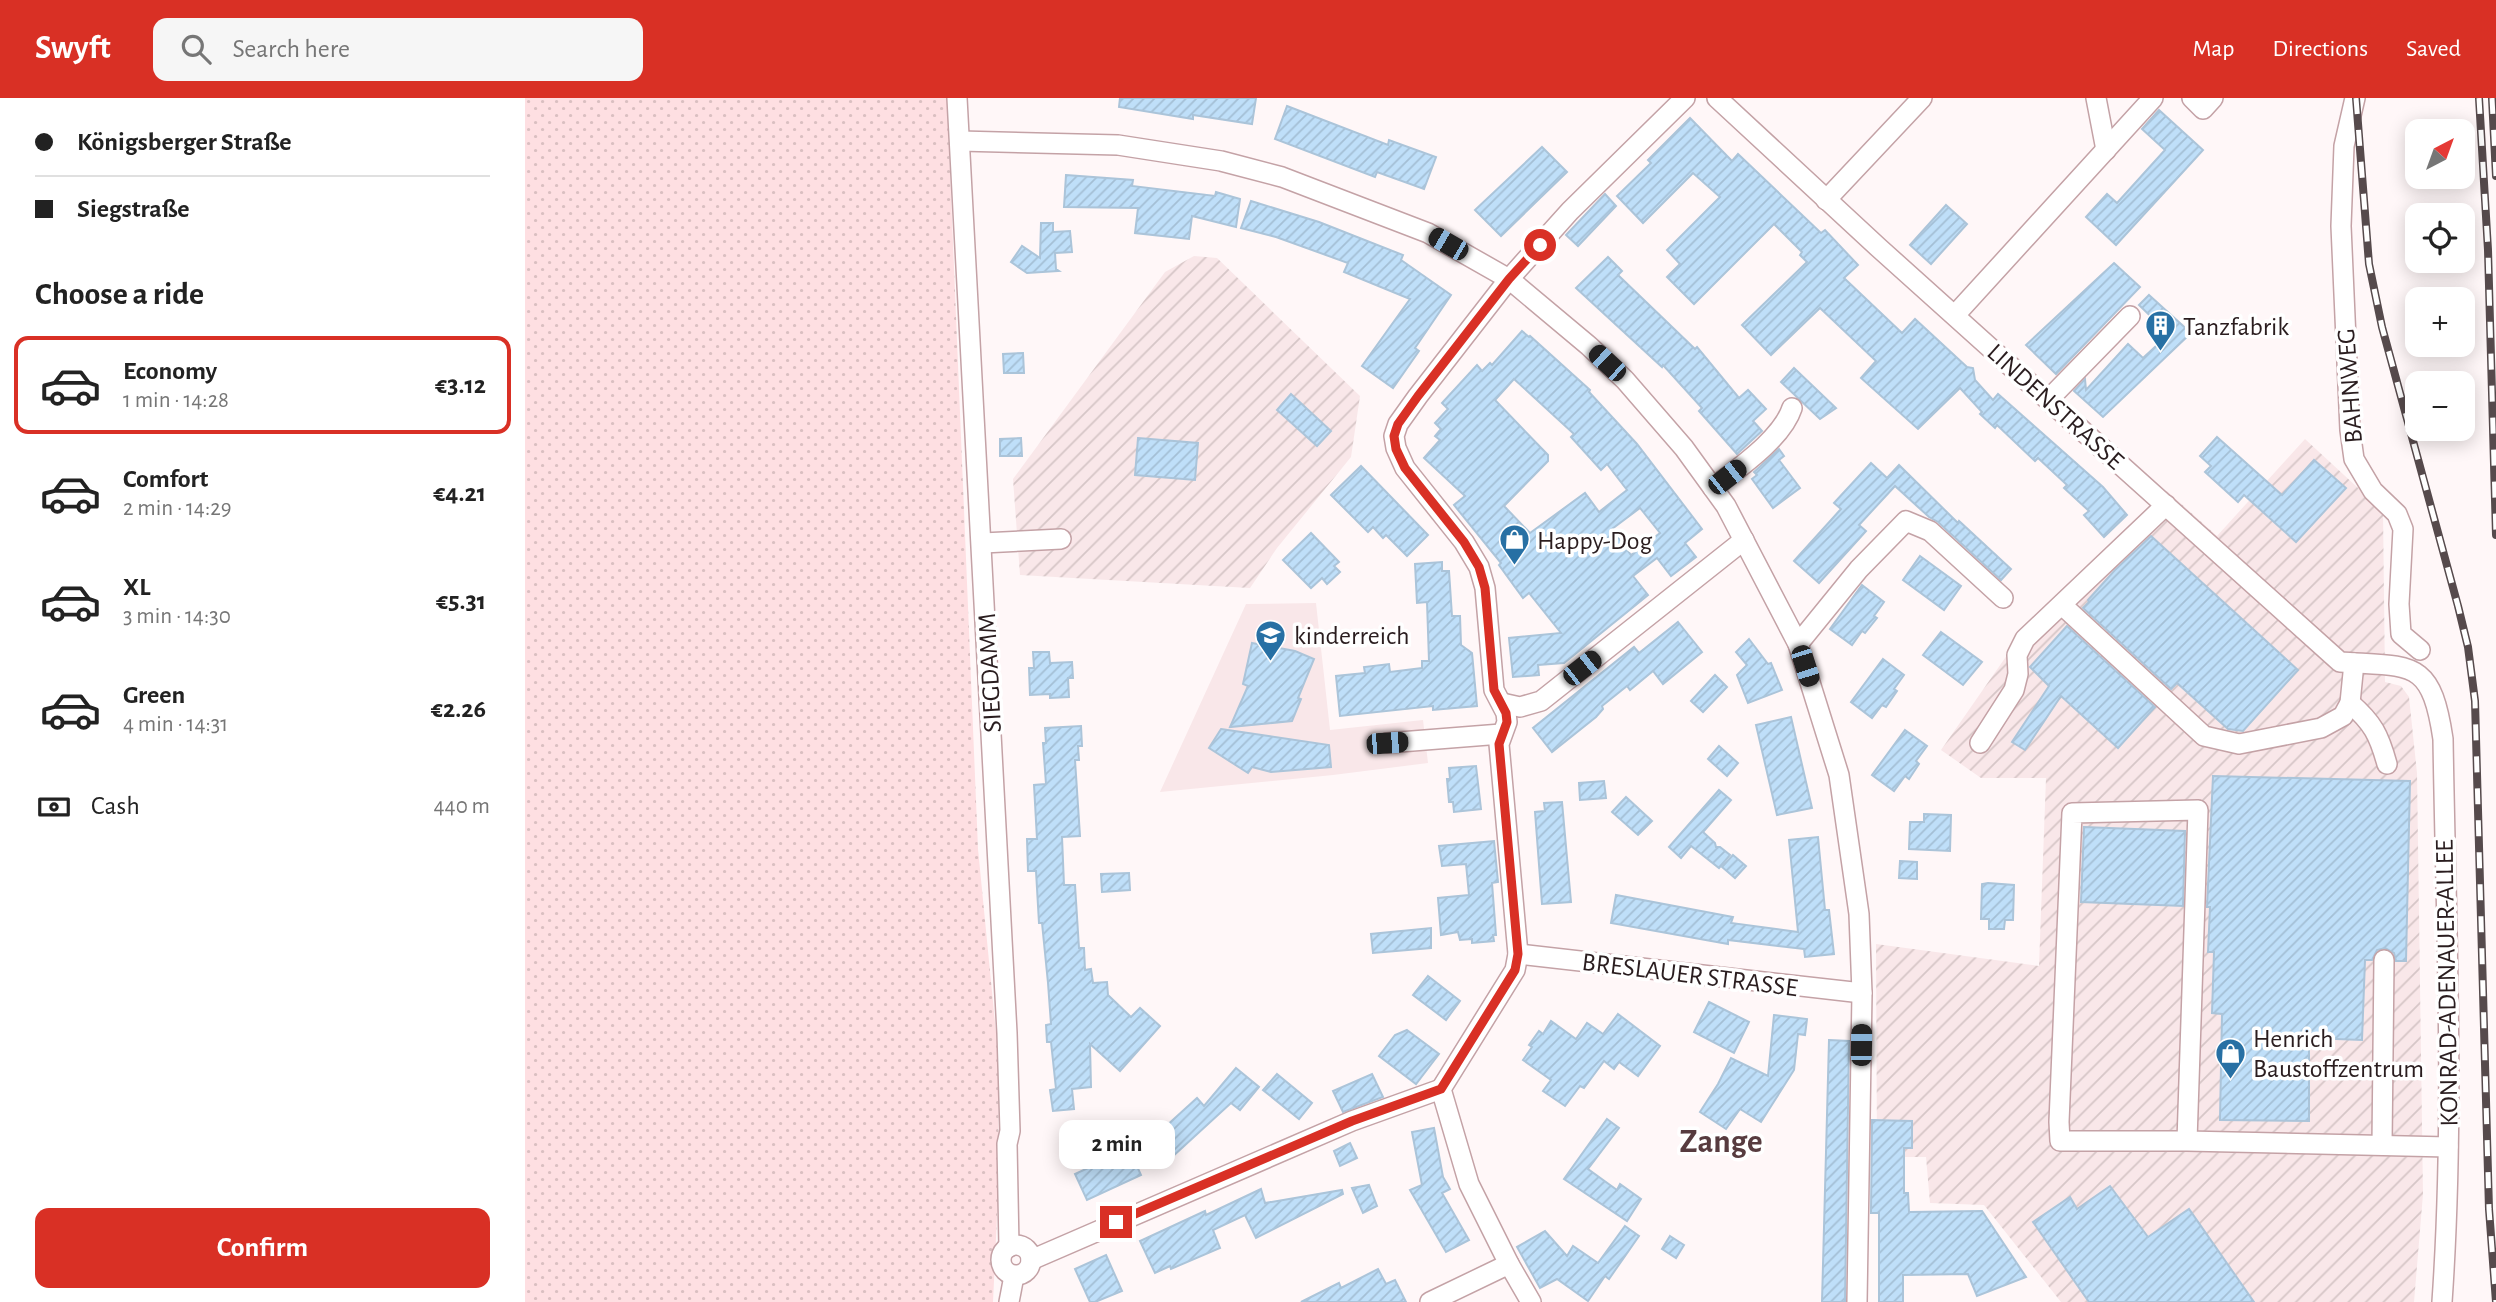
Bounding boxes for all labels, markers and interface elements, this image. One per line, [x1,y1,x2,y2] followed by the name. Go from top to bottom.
[153,18,643,81] search box
[177,30,215,68] icon: search
[35,32,111,65] text: Swyft
[233,36,350,62] text: Search here
[2192,37,2234,61] text: Map
[2272,37,2368,61] text: Directions
[2406,37,2461,61] text: Saved
[2405,119,2475,189] north arrow
[2405,119,2475,441] map controls
[77,129,292,155] text: Königsberger Straße
[77,196,190,222] text: Siegstraße
[2405,203,2475,273] button: locate
[1425,224,1472,264] car
[1524,229,1556,261] route start
[35,278,204,310] text: Choose a ride
[2405,287,2475,357] button: +
[2143,309,2177,353] building icon: Tanzfabrik
[2183,314,2289,340] place label: Tanzfabrik
[2333,328,2367,444] street label: BAHNWEG
[1982,339,2129,475] street label: LINDENSTRASSE
[1585,341,1630,385] car
[39,354,102,417] icon: car
[123,358,217,384] text: Economy
[2405,371,2475,441] button: −
[435,372,486,398] text: €3.12
[123,389,229,412] text: 1 min · 14:28
[1704,456,1751,498] car
[39,462,102,525] icon: car
[123,466,208,492] text: Comfort
[433,480,486,506] text: €4.21
[123,497,231,520] text: 2 min · 14:29
[1497,523,1531,567] shop icon: Happy-Dog
[1537,528,1652,554] place label: Happy-Dog
[39,570,102,633] icon: car
[123,574,150,600] text: XL
[436,588,486,614] text: €5.31
[123,605,231,628] text: 3 min · 14:30
[974,613,1006,733] street label: SIEGDAMM
[1254,618,1288,662] school or university icon: kinderreich
[1294,623,1410,649] place label: kinderreich
[1789,643,1822,689] car
[1559,647,1606,689] car
[39,678,102,741] icon: car
[123,682,185,708] text: Green
[431,696,486,722] text: €2.26
[123,713,228,736] text: 4 min · 14:31
[1366,731,1409,755] car
[35,788,73,826] icon: cash
[91,793,140,819] text: Cash
[434,795,490,818] text: 440 m
[2431,839,2463,1127] street label: KONRAD-ADENAUER-ALLEE
[1580,949,1799,1001] street label: BRESLAUER STRASSE
[1851,1024,1872,1066] car
[2253,1026,2424,1082] place label: Henrich Baustoffzentrum
[2213,1036,2247,1080] shop icon: Henrich Baustoffzentrum
[1058,1121,1174,1170] callout: 2 min
[1679,1126,1763,1159] district label: Zange
[1091,1133,1143,1156] text: 2 min
[1100,1206,1132,1238] route end
[35,1208,490,1288] button: Confirm

